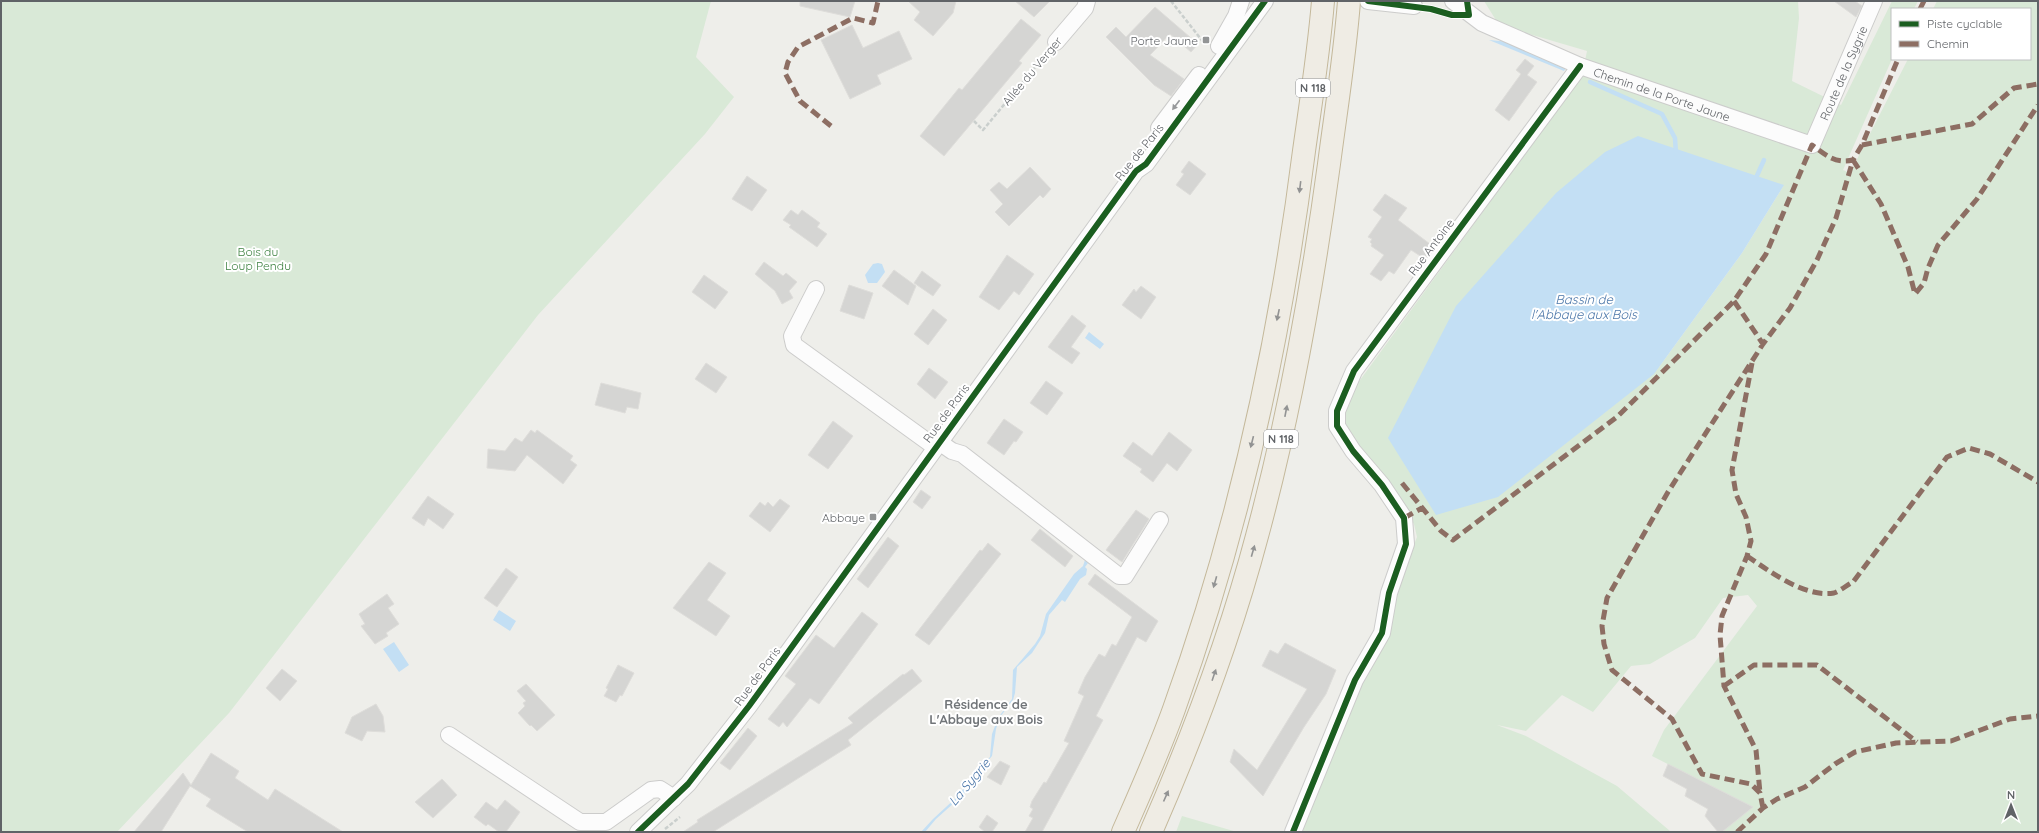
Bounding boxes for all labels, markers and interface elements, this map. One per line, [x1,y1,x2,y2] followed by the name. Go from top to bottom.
[1891,8,2031,60] legend
[1927,16,2003,31] text: Piste cyclable
[1816,23,1870,123] street label: Route de la Sygrie
[999,33,1065,108] street label: Allée du Verger
[1130,33,1198,48] place label: Porte Jaune
[1201,35,1211,45] marker: Porte Jaune
[1927,36,1969,51] text: Chemin
[1592,64,1732,124] street label: Chemin de la Porte Jaune
[1296,79,1330,97] road number: N 118
[1172,99,1181,110] one-way arrow
[1111,120,1167,184] street label: Rue de Paris
[1296,181,1303,193] one-way arrow
[1405,216,1457,278] street label: Rue Antoine
[225,244,291,273] park label: Bois du Loup Pendu
[1531,291,1638,322] water label: Bassin de l'Abbaye aux Bois
[1275,309,1281,321] one-way arrow
[920,380,973,445] street label: Rue de Paris
[1283,405,1289,417] one-way arrow
[1264,430,1298,448] road number: N 118
[1249,437,1255,449] one-way arrow
[822,510,865,525] place label: Abbaye
[868,512,878,522] marker: Abbaye
[1250,545,1256,557] one-way arrow
[1212,576,1218,588] one-way arrow
[731,643,784,708] street label: Rue de Paris
[1211,669,1217,681] one-way arrow
[929,696,1043,727] district label: Résidence de L'Abbaye aux Bois
[945,755,994,809] water label: La Sygrie
[1991,785,2031,825] north arrow
[2007,788,2015,802] text: N
[1164,790,1170,802] one-way arrow

